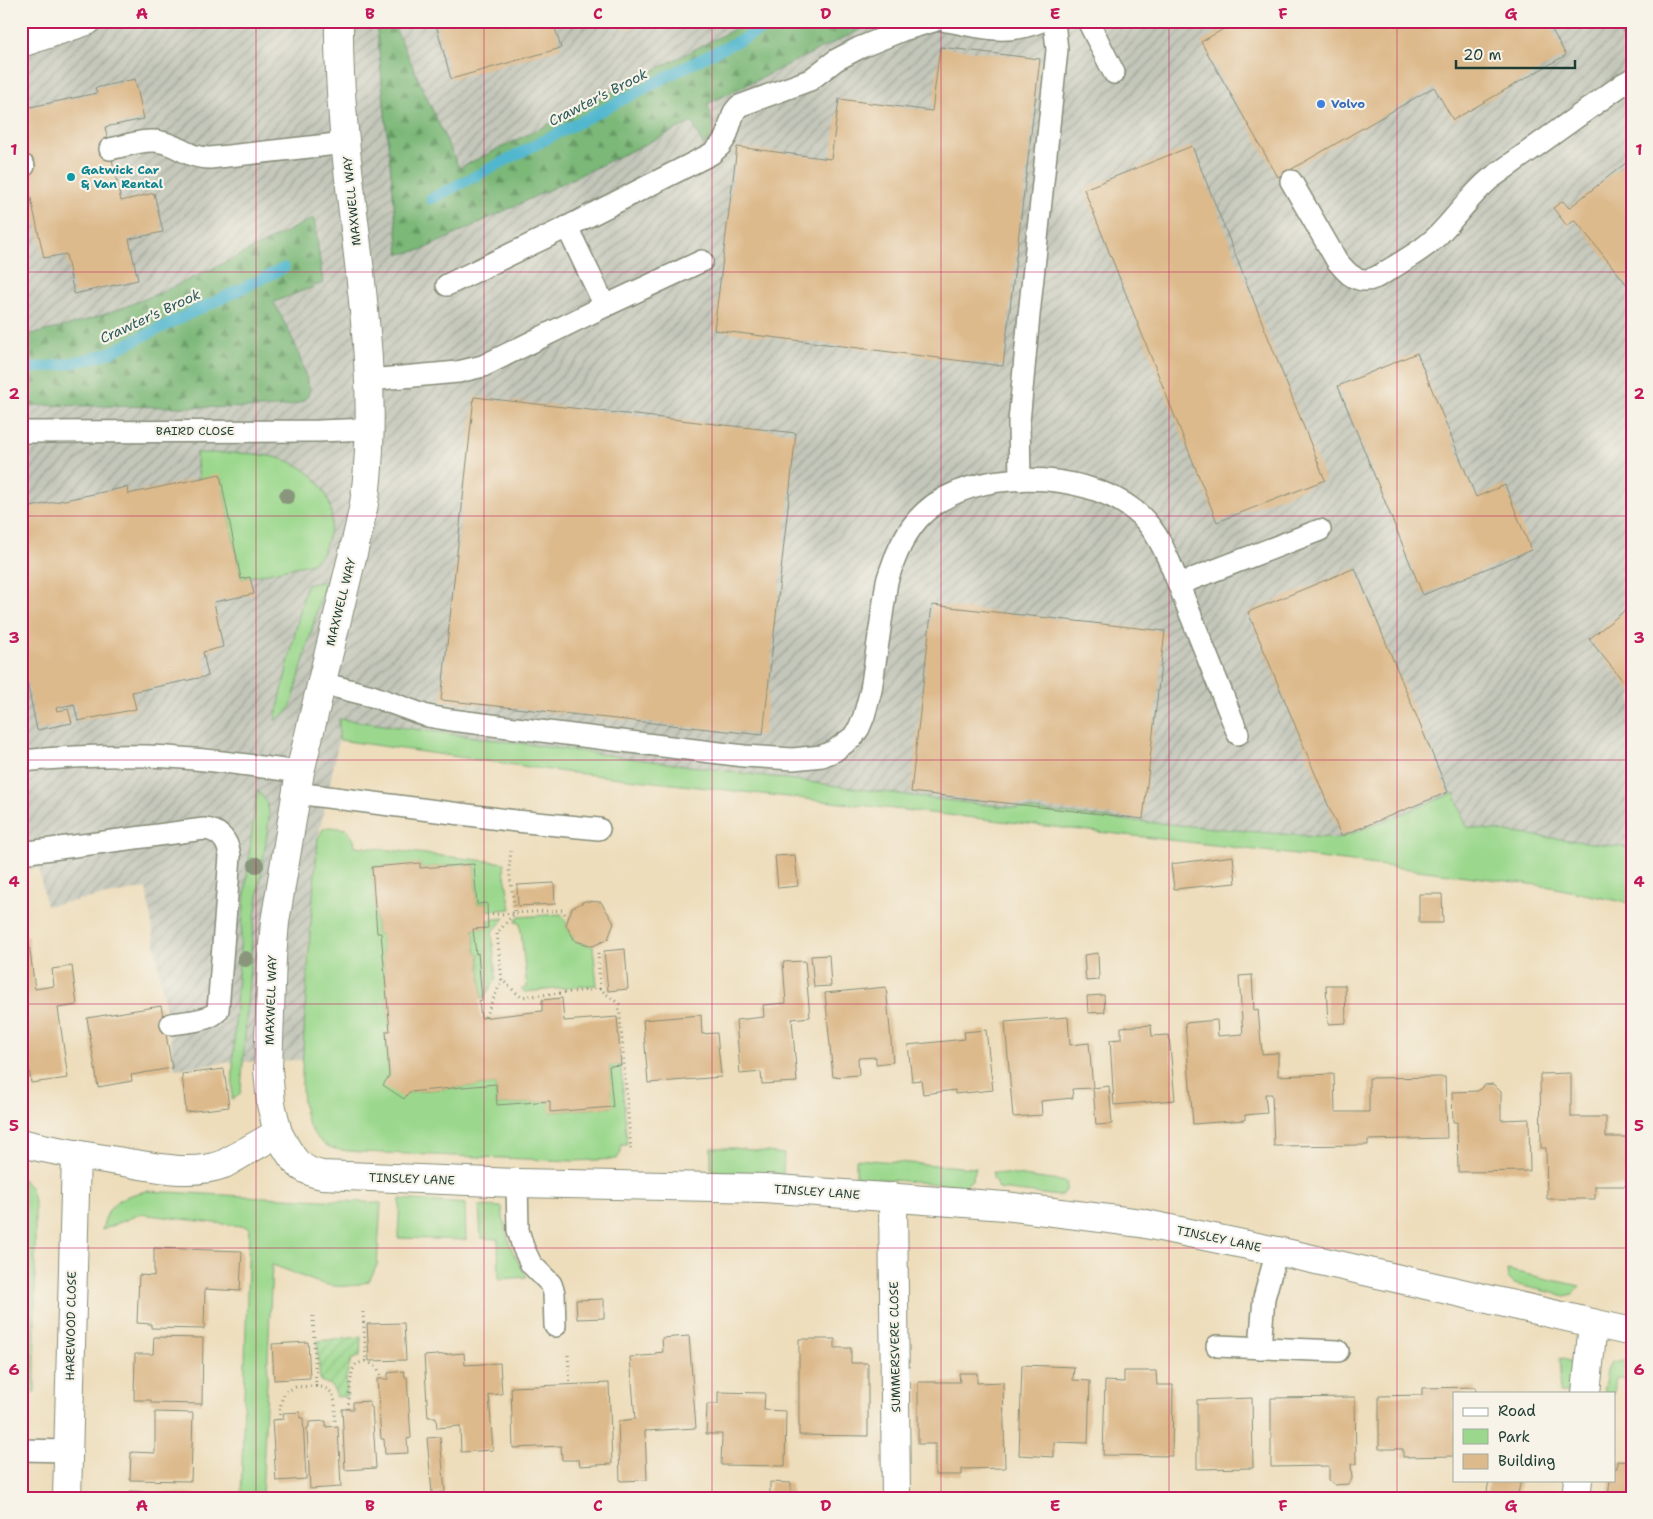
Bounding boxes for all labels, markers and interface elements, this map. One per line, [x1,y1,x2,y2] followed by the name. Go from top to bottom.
[136,3,148,24] text: A
[365,3,375,24] text: B
[593,3,603,24] text: C
[820,3,832,24] text: D
[1050,3,1060,24] text: E
[1278,3,1288,24] text: F
[1505,3,1518,24] text: G
[1456,38,1574,70] scale bar
[1463,45,1502,65] text: 20 m
[545,64,651,130] water label: Crawter's Brook
[1331,96,1365,112] place label: Volvo
[1315,98,1327,110] marker: Volvo
[10,139,18,160] text: 1
[1635,139,1643,160] text: 1
[339,155,365,247] street label: MAXWELL WAY
[81,162,163,192] place label: Gatwick Car & Van Rental
[65,171,77,183] marker: Gatwick Car & Van Rental
[97,285,203,347] water label: Crawter's Brook
[8,383,20,404] text: 2
[1633,383,1645,404] text: 2
[156,423,234,439] street label: BAIRD CLOSE
[322,556,360,648] street label: MAXWELL WAY
[8,627,20,648] text: 3
[1633,627,1645,648] text: 3
[8,871,20,892] text: 4
[1633,871,1645,892] text: 4
[261,954,281,1045] street label: MAXWELL WAY
[9,1115,19,1136] text: 5
[1634,1115,1644,1136] text: 5
[369,1170,455,1188] street label: TINSLEY LANE
[773,1181,861,1203] street label: TINSLEY LANE
[1175,1222,1263,1256] street label: TINSLEY LANE
[62,1271,80,1381] street label: HAREWOOD CLOSE
[886,1281,904,1413] street label: SUMMERSVERE CLOSE
[8,1359,20,1380] text: 6
[1633,1359,1645,1380] text: 6
[1453,1392,1616,1482] legend
[1498,1401,1536,1421] text: Road
[1498,1427,1530,1447] text: Park
[1498,1451,1555,1471] text: Building
[136,1495,148,1516] text: A
[365,1495,375,1516] text: B
[593,1495,603,1516] text: C
[820,1495,832,1516] text: D
[1050,1495,1060,1516] text: E
[1278,1495,1288,1516] text: F
[1505,1495,1518,1516] text: G

